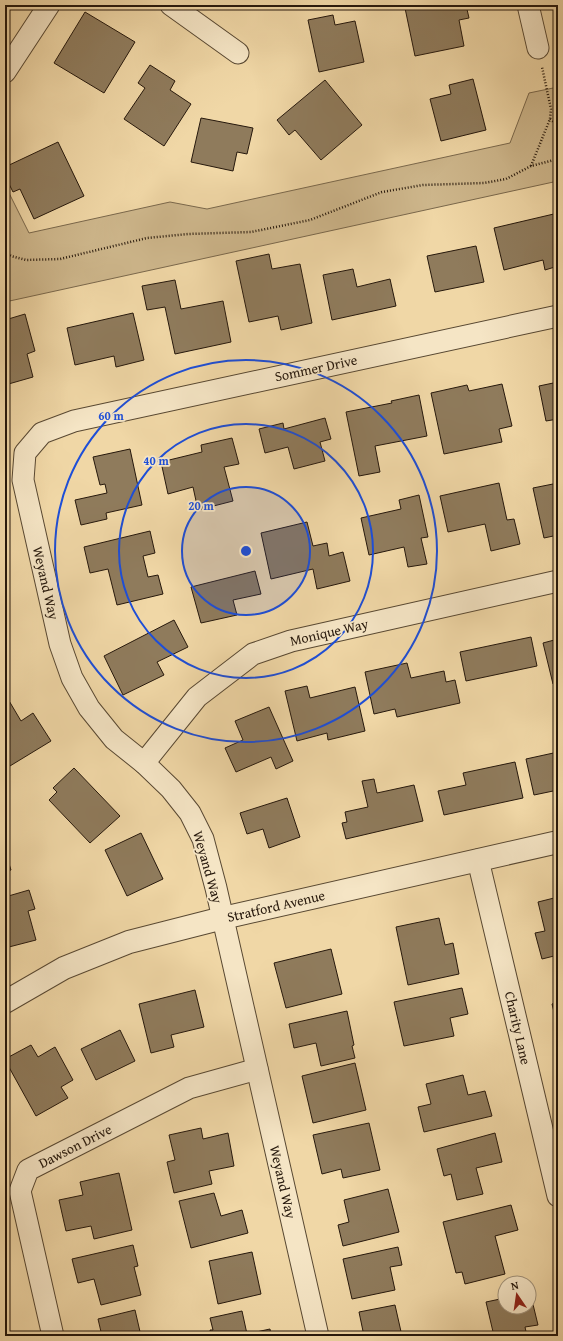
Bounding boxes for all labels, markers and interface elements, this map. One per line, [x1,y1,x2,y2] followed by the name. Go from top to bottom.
[273,349,359,386] street label: Sommer Drive
[98,407,124,424] text: 60 m
[143,452,169,469] text: 40 m
[188,497,214,514] text: 20 m
[28,544,64,622] street label: Weyand Way
[239,544,253,558] centre of rings
[288,613,370,651] street label: Monique Way
[188,828,228,906] street label: Weyand Way
[225,885,327,927] street label: Stratford Avenue
[500,989,536,1067] street label: Charity Lane
[35,1119,116,1173] street label: Dawson Drive
[265,1143,301,1221] street label: Weyand Way
[497,1275,537,1315] north arrow
[509,1276,521,1294] text: N

